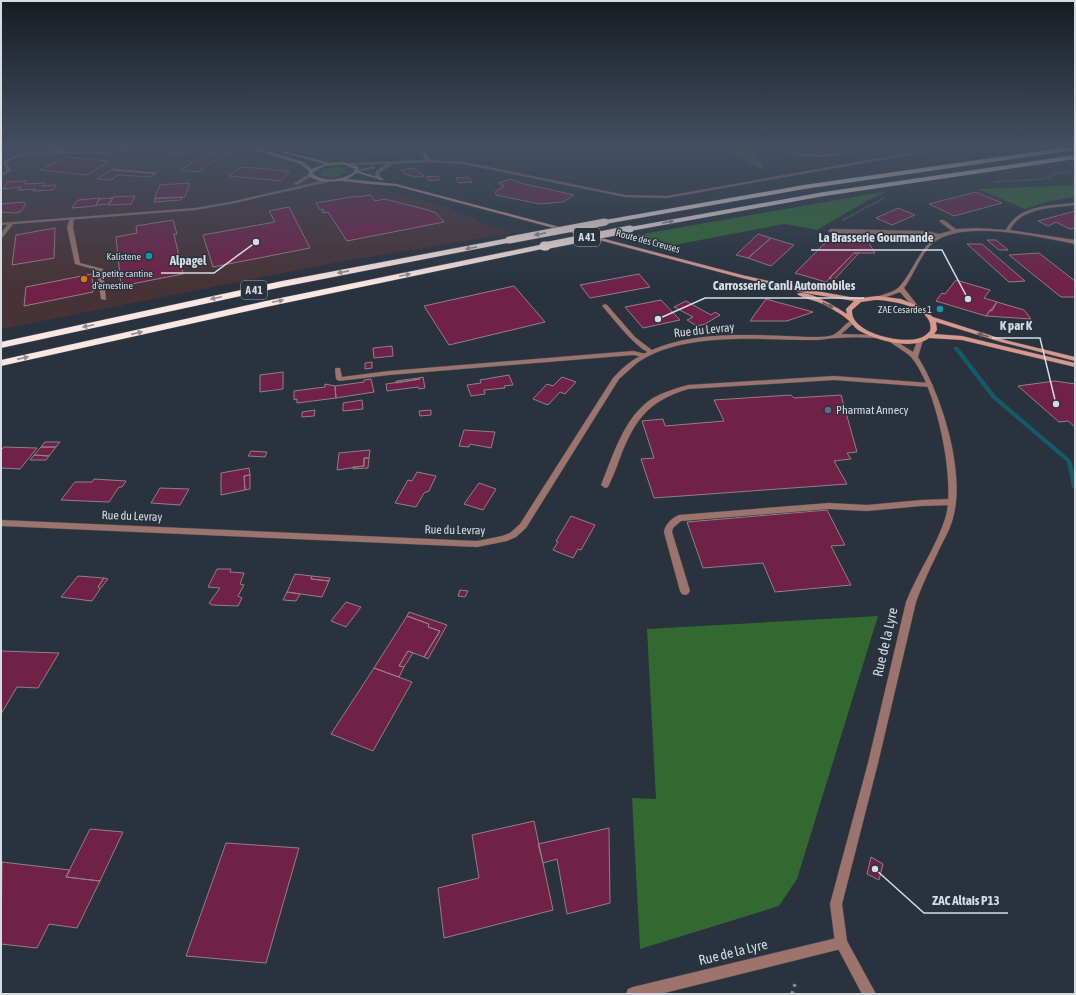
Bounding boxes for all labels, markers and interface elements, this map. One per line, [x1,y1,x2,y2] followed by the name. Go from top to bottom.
[662,218,674,224] one-way arrow
[811,225,942,250] callout: La Brasserie Gourmande
[615,227,682,255] street label: Route des Creuses
[574,228,600,246] road number: A 41
[818,230,934,245] text: La Brasserie Gourmande
[533,232,546,238] one-way arrow
[464,245,477,251] one-way arrow
[161,248,214,273] callout: Alpagel
[106,251,141,262] place label: Kalistene
[144,251,154,261] marker: Kalistene
[169,253,207,268] text: Alpagel
[92,268,153,291] place label: La petite cantine d'ernestine
[337,270,349,276] one-way arrow
[399,271,411,277] one-way arrow
[705,273,864,298] callout: Carrosserie Canli Automobiles
[79,274,89,284] marker: La petite cantine d'ernestine
[713,278,856,293] text: Carrosserie Canli Automobiles
[241,281,267,299] road number: A 41
[209,296,222,302] one-way arrow
[271,298,284,304] one-way arrow
[822,302,833,308] one-way arrow
[878,304,932,315] place label: ZAE Cesardes 1
[935,304,945,314] marker: ZAE Cesardes 1
[992,313,1040,338] callout: K par K
[1000,318,1033,333] text: K par K
[673,320,735,340] street label: Rue du Levray
[82,323,95,329] one-way arrow
[131,329,143,335] one-way arrow
[977,332,989,338] one-way arrow
[16,355,29,361] one-way arrow
[836,403,908,417] place label: Pharmat Annecy
[823,405,833,415] marker: Pharmat Annecy
[101,508,163,524] street label: Rue du Levray
[424,522,486,538] street label: Rue du Levray
[869,606,901,678] street label: Rue de la Lyre
[924,888,1008,913] callout: ZAC Altais P13
[932,893,1000,908] text: ZAC Altais P13
[697,936,769,968] street label: Rue de la Lyre

